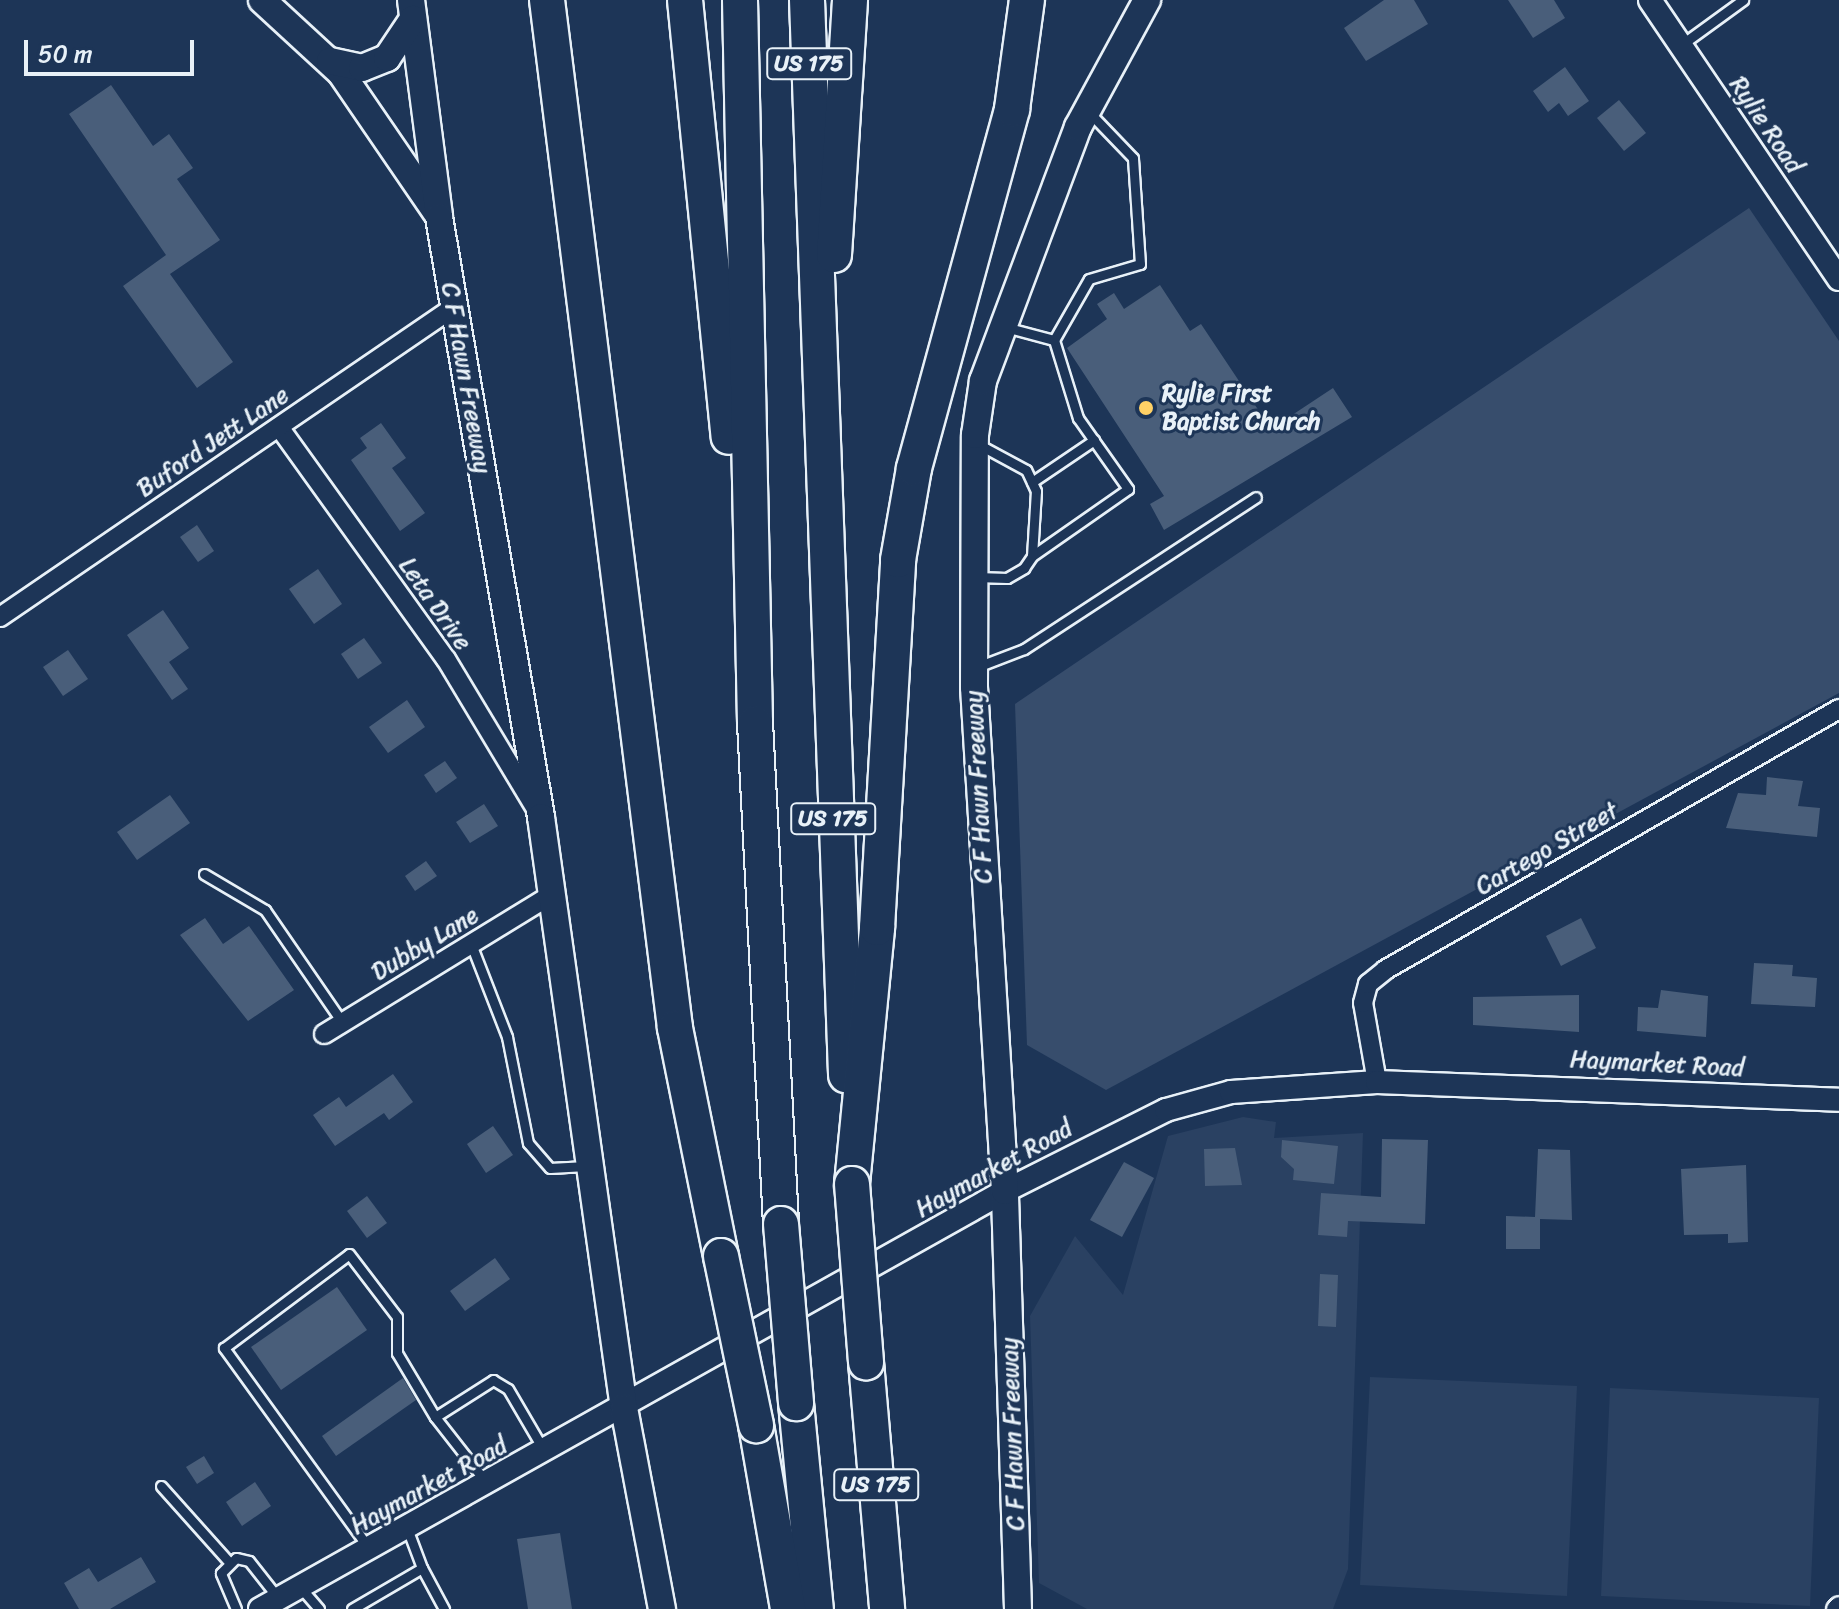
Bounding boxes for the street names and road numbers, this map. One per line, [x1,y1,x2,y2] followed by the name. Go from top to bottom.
[765,46,853,82] road number: US 175
[1723,71,1809,179] street label: Rylie Road
[435,280,497,476] street label: C F Hawn Freeway
[131,380,295,504] street label: Buford Jett Lane
[393,552,477,656] street label: Leta Drive
[960,689,998,885] street label: C F Hawn Freeway
[1471,797,1623,901] street label: Cartego Street
[789,801,877,837] road number: US 175
[366,901,484,987] street label: Dubby Lane
[1569,1045,1745,1083] street label: Haymarket Road
[911,1114,1077,1224] street label: Haymarket Road
[995,1337,1031,1531] street label: C F Hawn Freeway
[346,1431,512,1541] street label: Haymarket Road
[832,1467,920,1503] road number: US 175

